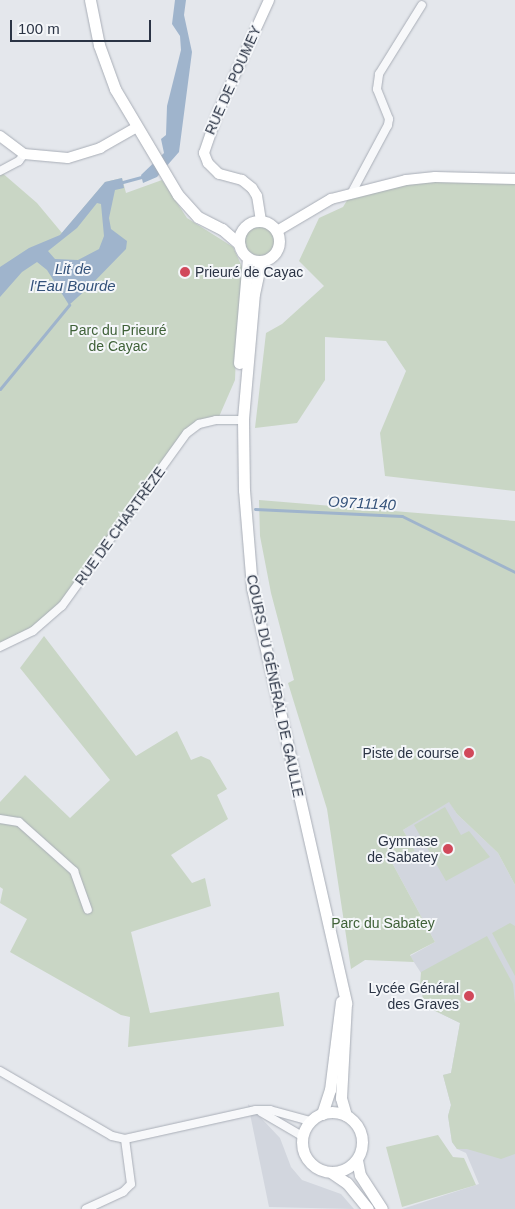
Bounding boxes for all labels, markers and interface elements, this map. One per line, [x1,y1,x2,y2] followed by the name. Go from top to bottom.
[12,10,154,42] scale bar
[18,20,60,37] text: 100 m
[201,23,265,137] street label: RUE DE POUMEY
[30,259,116,294] water label: Lit de l'Eau Bourde
[195,264,303,280] place label: Prieuré de Cayac
[179,266,191,278] marker: Prieuré de Cayac
[69,322,167,354] park label: Parc du Prieuré de Cayac
[71,464,169,588] street label: RUE DE CHARTRÈZE
[328,492,396,514] water label: O9711140
[243,573,307,799] street label: COURS DU GÉNÉRAL DE GAULLE
[363,745,459,761] place label: Piste de course
[463,747,475,759] marker: Piste de course
[367,833,438,866] place label: Gymnase de Sabatey
[442,843,454,855] marker: Gymnase de Sabatey
[331,915,435,931] park label: Parc du Sabatey
[368,980,459,1012] place label: Lycée Général des Graves
[463,990,475,1002] marker: Lycée Général des Graves

